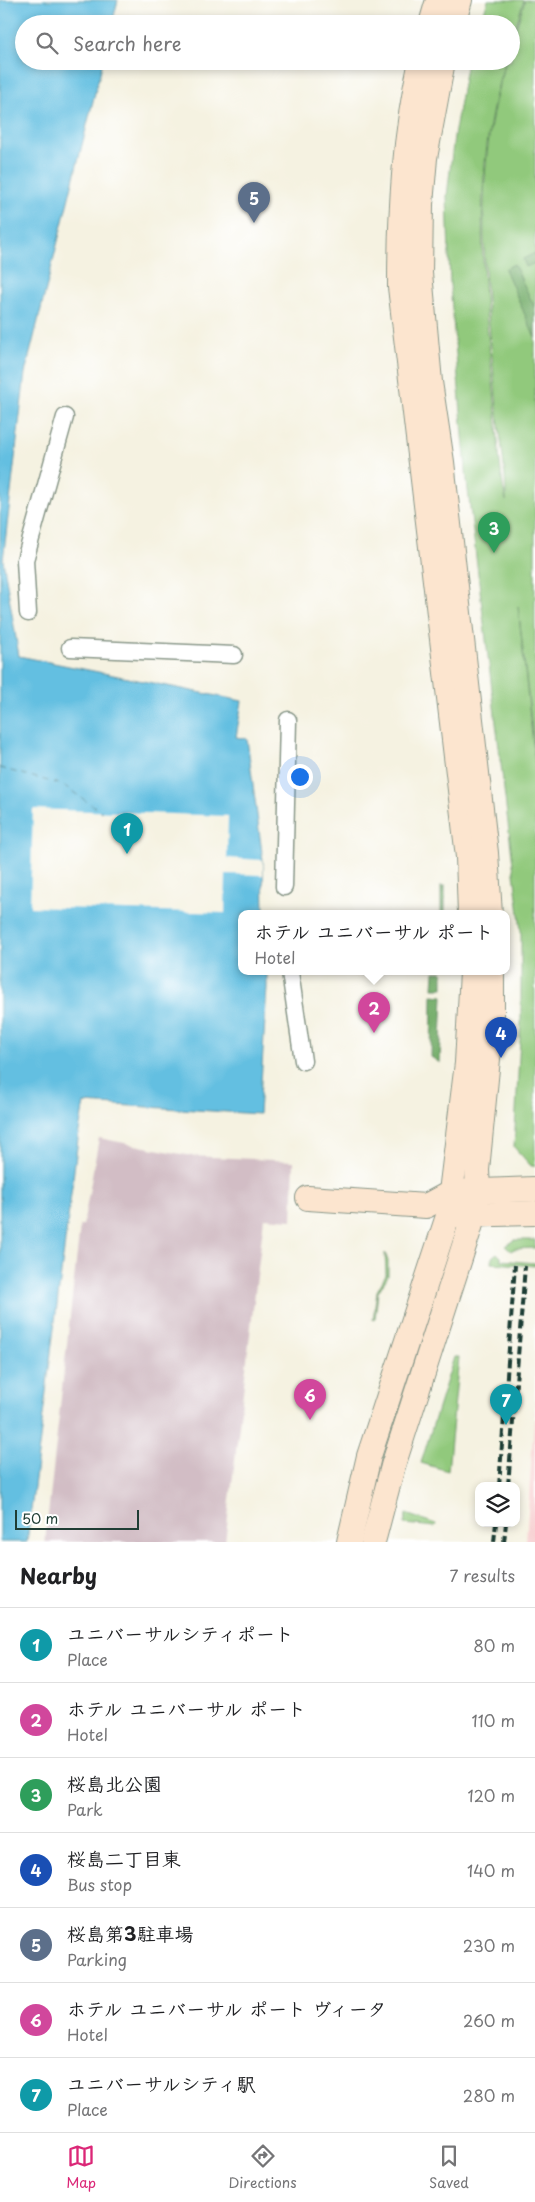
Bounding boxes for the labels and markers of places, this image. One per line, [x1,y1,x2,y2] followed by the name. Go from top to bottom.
[238,182,270,223] pin: 5
[478,512,510,553] pin: 3
[111,813,143,854] pin: 1
[358,992,390,1033] pin: 2
[485,1017,517,1058] pin: 4
[294,1379,326,1420] pin: 6
[490,1384,522,1425] pin: 7

